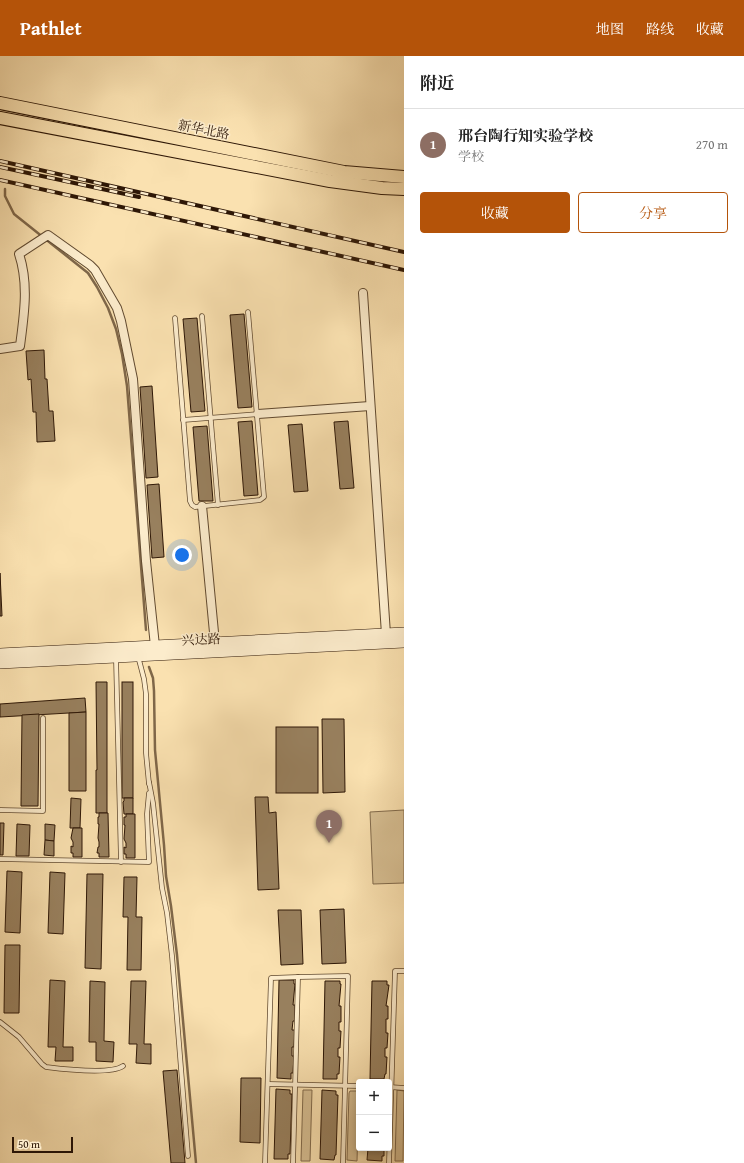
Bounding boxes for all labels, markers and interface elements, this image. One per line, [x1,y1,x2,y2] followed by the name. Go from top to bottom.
[20,14,82,42] text: Pathlet
[596,19,624,39] text: 地图
[646,19,674,39] text: 路线
[696,19,724,39] text: 收藏
[420,70,454,95] text: 附近
[177,115,231,144] street label: 新华北路
[458,125,593,146] text: 邢台陶行知实验学校
[430,135,436,154] text: 1
[696,135,728,154] text: 270 m
[458,147,484,166] text: 学校
[420,192,570,233] button: 收藏
[578,192,728,233] button: 分享
[172,545,192,565] your location
[181,629,221,650] street label: 兴达路
[316,810,342,843] pin: 1
[356,1079,392,1151] map controls
[356,1079,392,1115] button: +
[356,1115,392,1151] button: −
[12,1135,73,1154] scale bar
[18,1136,40,1152] text: 50 m

